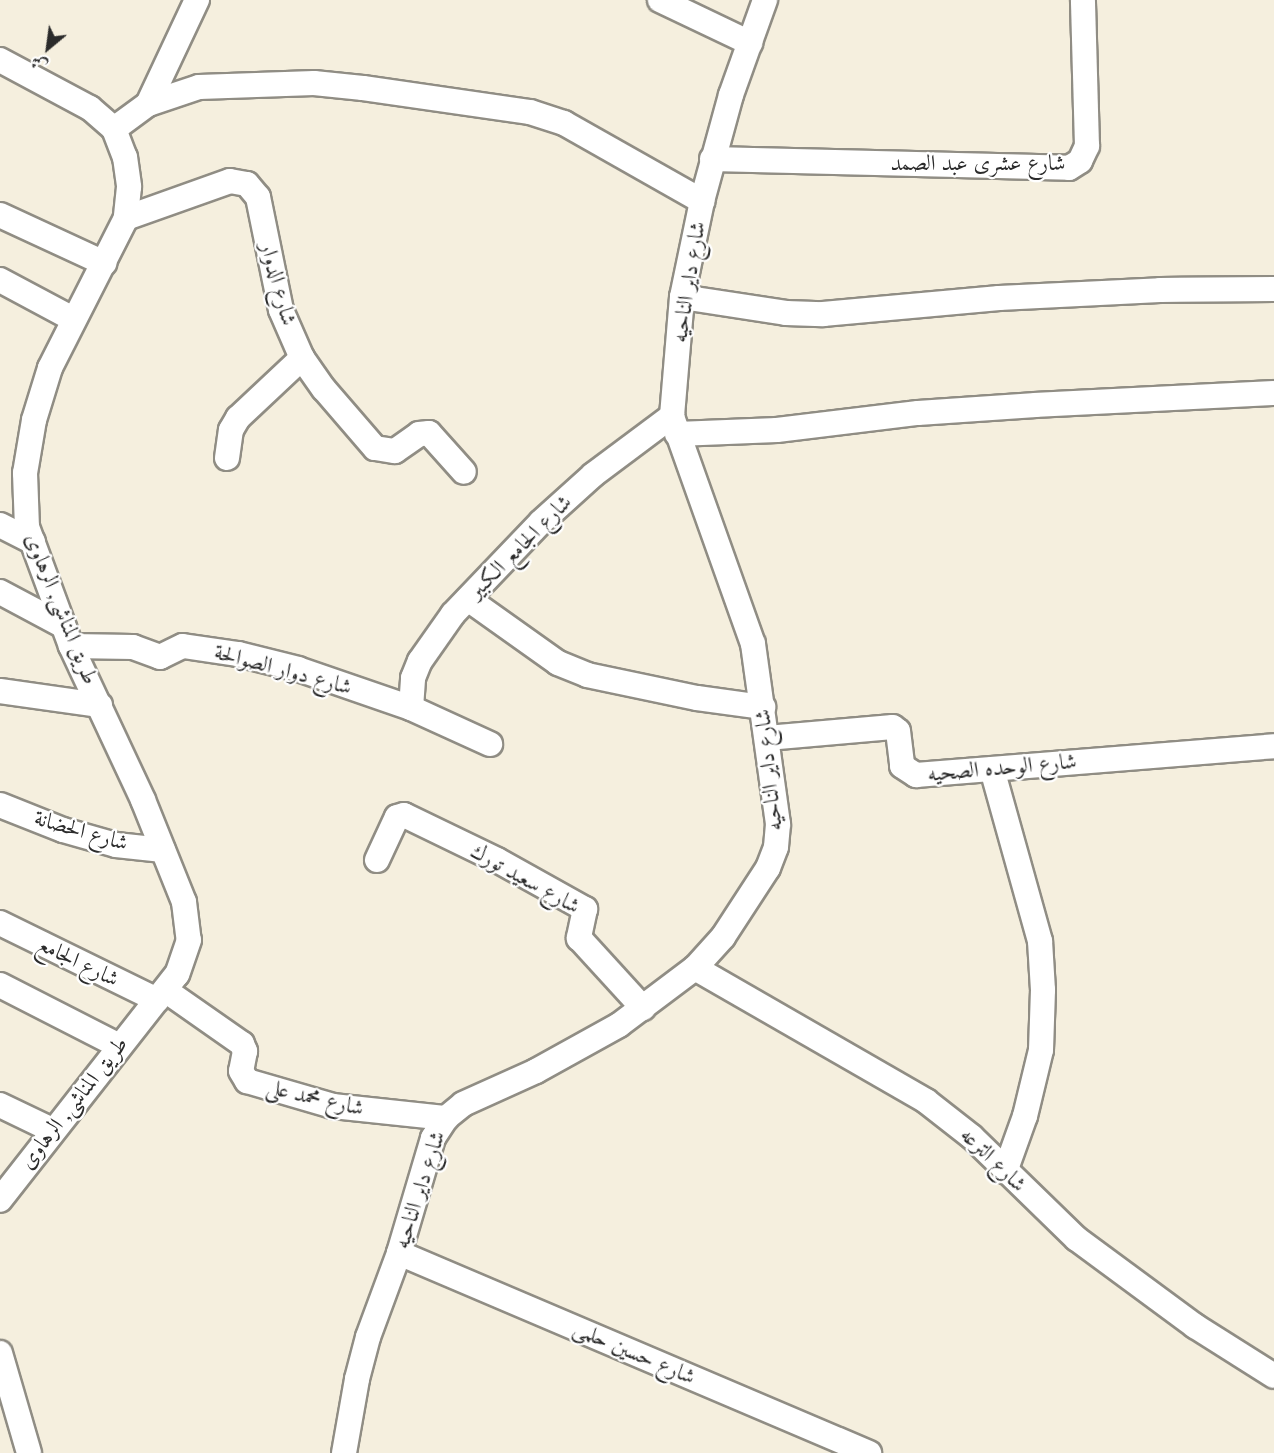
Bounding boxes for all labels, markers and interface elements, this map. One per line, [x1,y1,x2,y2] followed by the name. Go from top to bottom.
[18,18,78,78] north arrow
[27,50,52,77] text: ش
[890,151,1066,177] street label: شارع عشرى عبد الصمد
[666,220,712,344] street label: شارع داير الناحيه
[254,240,302,328] street label: شارع الدوار
[463,490,577,604] street label: شارع الجامع الكبير
[19,530,103,688] street label: طريق المناشى, الرهاوى
[211,639,355,701] street label: شارع دوار الصوالحة
[749,708,789,832] street label: شارع داير الناحيه
[926,748,1078,788] street label: شارع الوحده الصحيه
[31,805,131,857] street label: شارع الحضانة
[466,838,584,920] street label: شارع سعيد تورك
[33,931,123,993] street label: شارع الجامع
[14,1032,134,1174] street label: طريق المناشى, الرهاوى
[263,1074,367,1122] street label: شارع محمد على
[954,1122,1032,1198] street label: شارع الترعه
[389,1128,451,1252] street label: شارع داير الناحيه
[569,1315,699,1391] street label: شارع حسين حلمى

